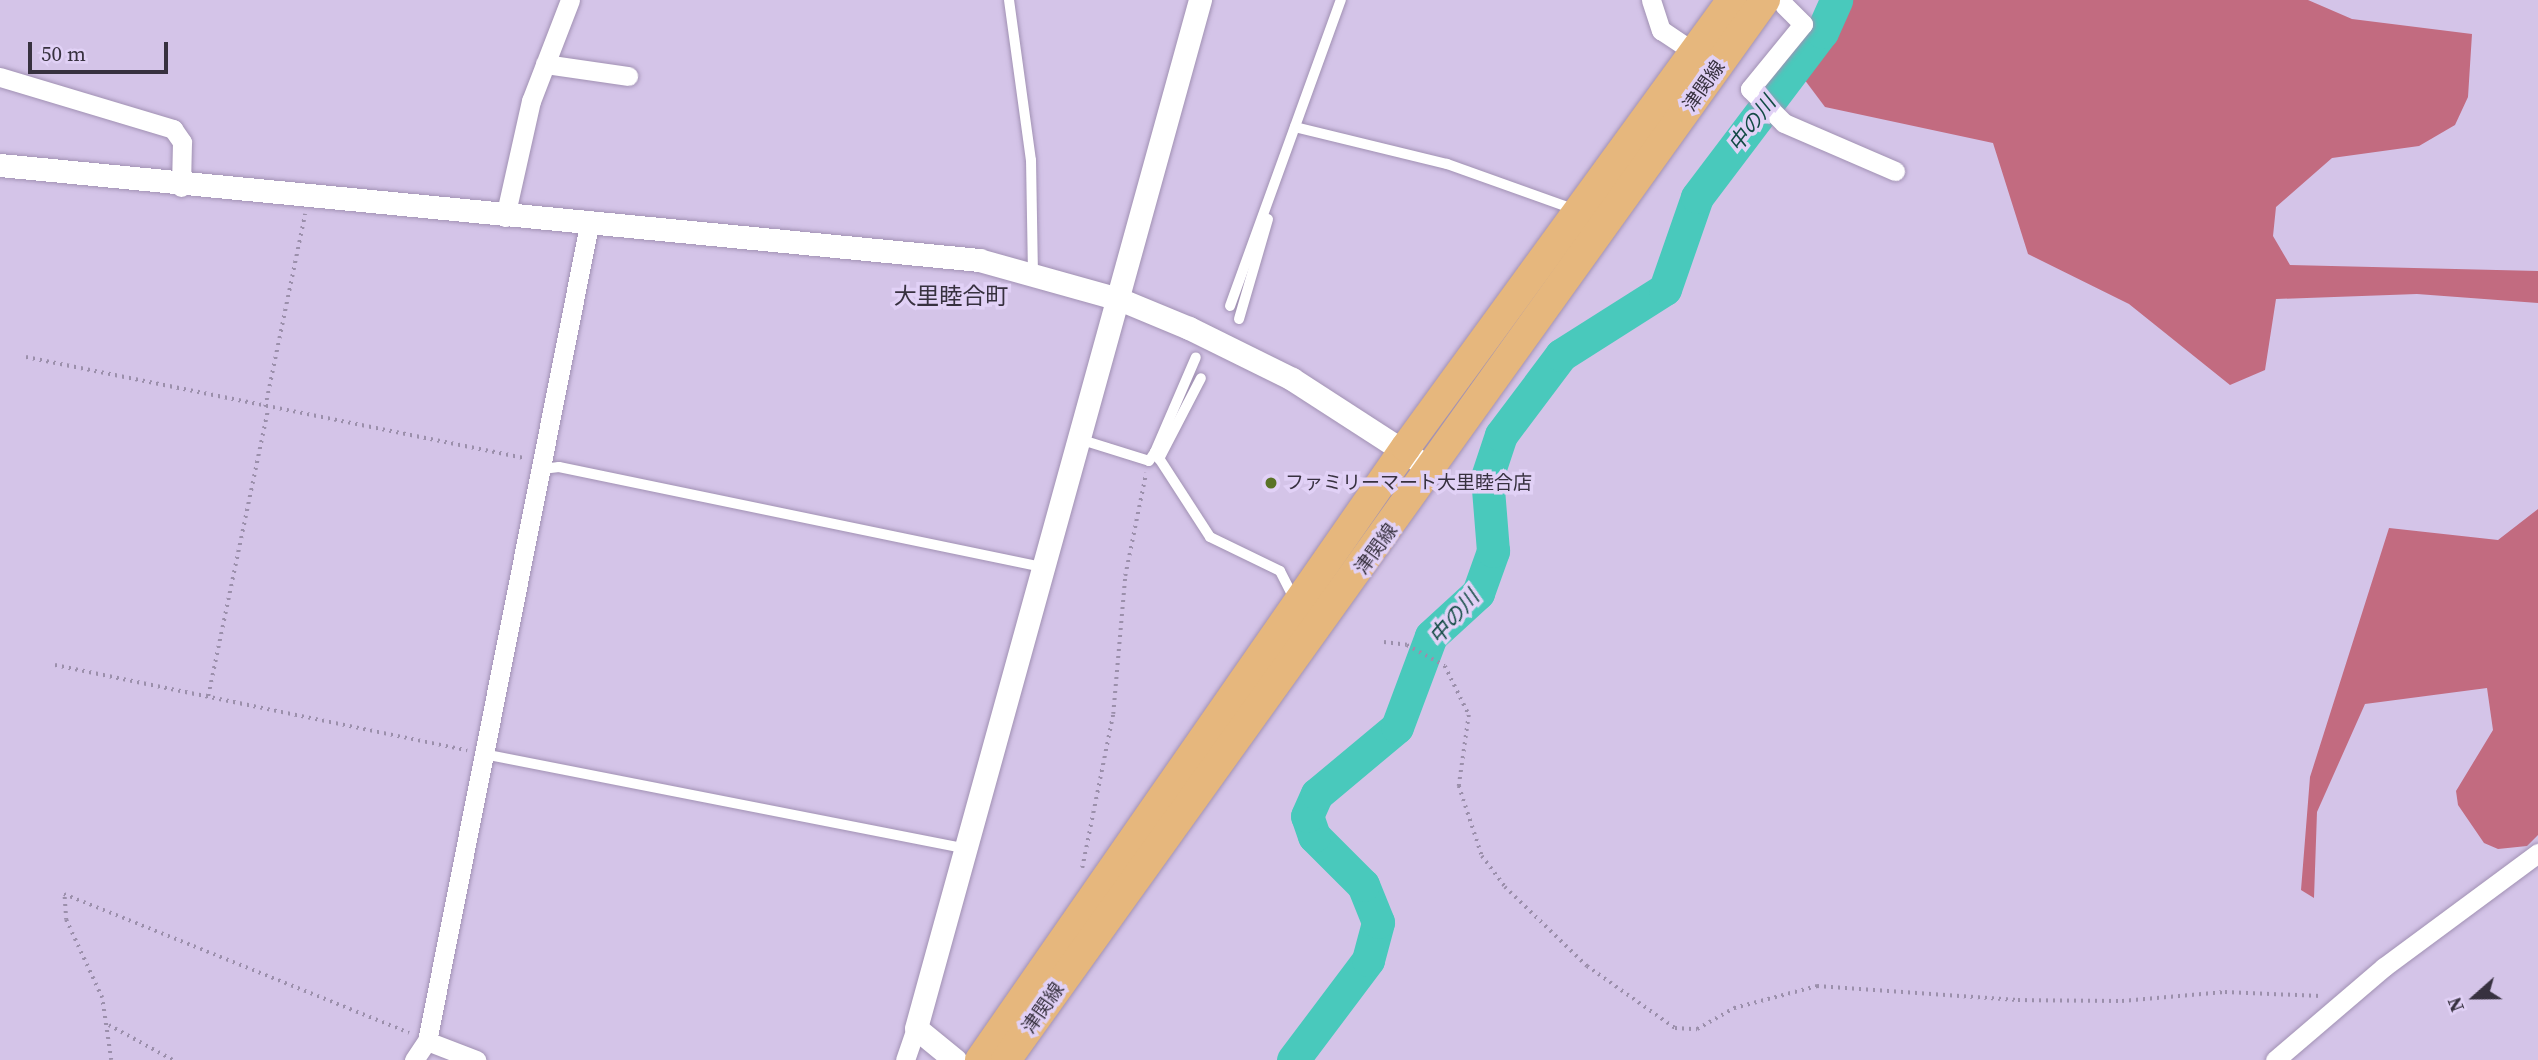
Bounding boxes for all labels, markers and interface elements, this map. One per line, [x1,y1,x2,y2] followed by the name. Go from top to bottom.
[32,28,172,72] scale bar
[41,39,86,68] text: 50 m
[1678,56,1730,116] street label: 津関線
[1723,91,1781,157] water label: 中の川
[894,282,1008,310] district label: 大里睦合町
[1285,472,1532,494] place label: ファミリーマート大里睦合店
[1263,475,1279,491] marker: ファミリーマート大里睦合店
[1350,519,1402,579] street label: 津関線
[1424,585,1484,649] water label: 中の川
[2440,962,2510,1032] north arrow
[1017,978,1069,1038] street label: 津関線
[2441,993,2470,1016] text: N

